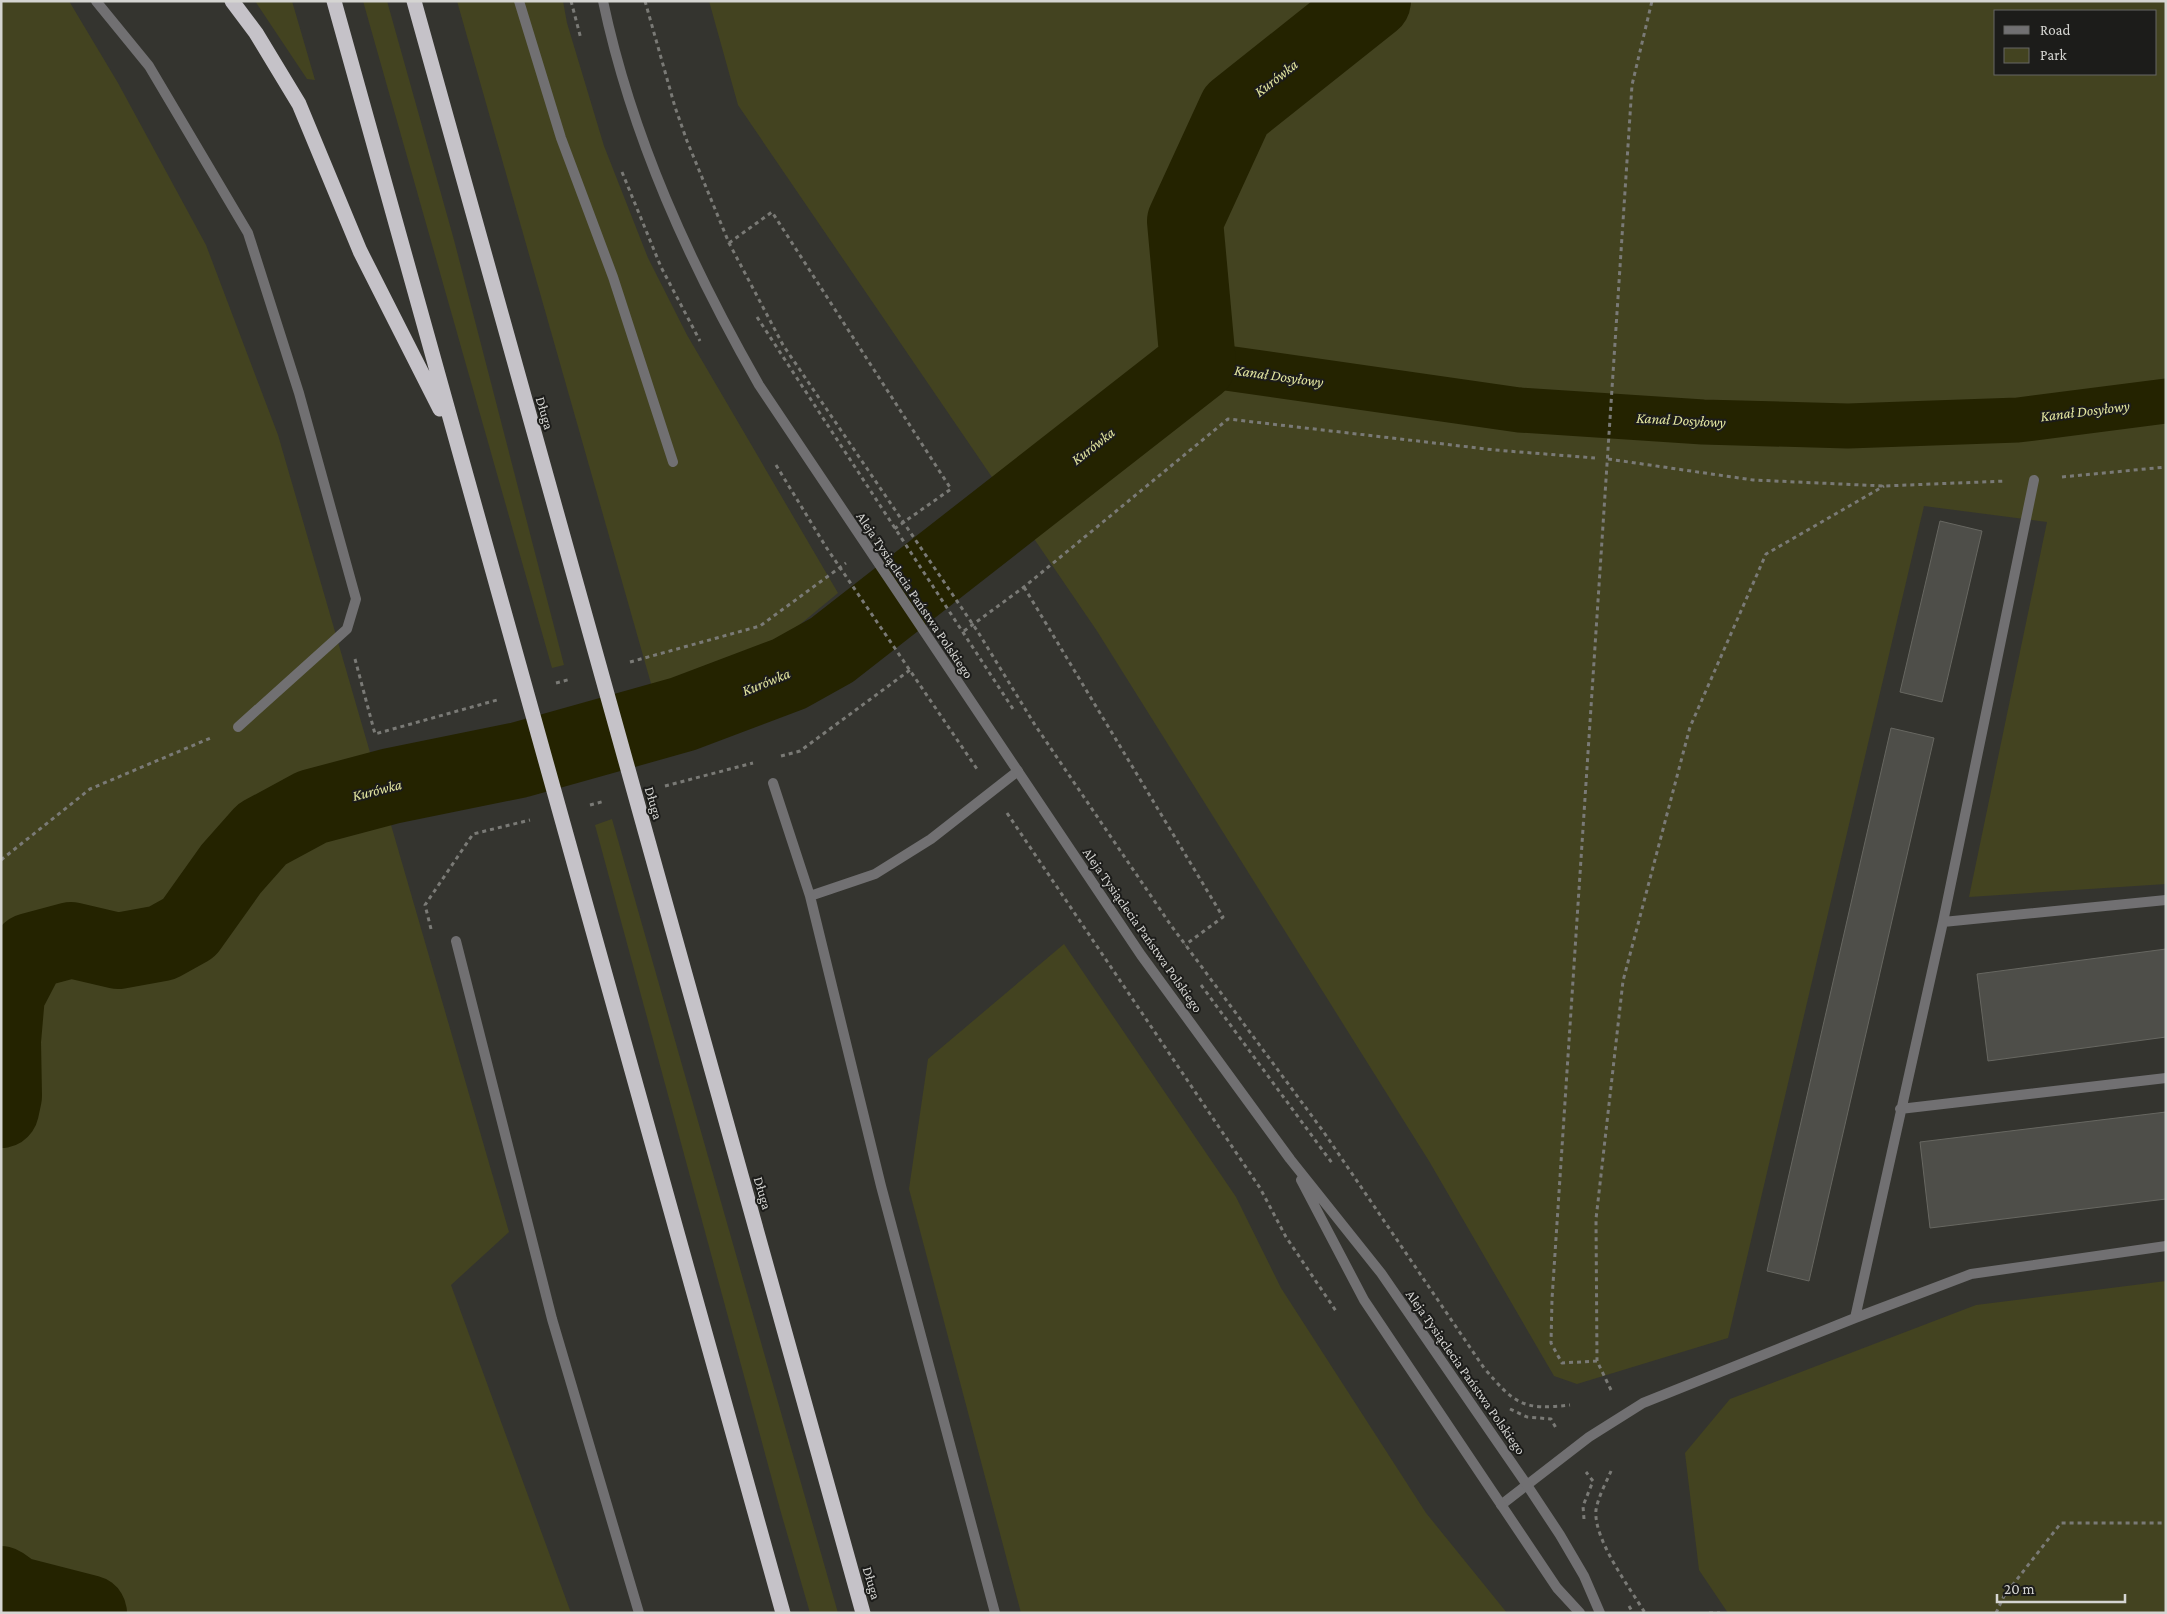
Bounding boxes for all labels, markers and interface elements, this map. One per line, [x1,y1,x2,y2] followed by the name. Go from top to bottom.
[1994,10,2157,75] legend
[2040,22,2071,38] text: Road
[2040,47,2067,63] text: Park
[1251,56,1301,100] water label: Kurówka
[1233,362,1325,391] water label: Kanał Dosyłowy
[533,395,557,432] street label: Długa
[2039,398,2131,425] water label: Kanał Dosyłowy
[1636,410,1726,431] water label: Kanał Dosyłowy
[1068,424,1118,468] water label: Kurówka
[852,509,977,682] street label: Aleja Tysiąclecia Państwa Polskiego
[740,665,792,699] water label: Kurówka
[351,776,403,804] water label: Kurówka
[642,785,666,822] street label: Długa
[1079,845,1206,1016] street label: Aleja Tysiąclecia Państwa Polskiego
[751,1175,775,1212] street label: Długa
[1402,1287,1529,1458] street label: Aleja Tysiąclecia Państwa Polskiego
[860,1565,884,1602] street label: Długa
[1997,1572,2124,1604] scale bar
[2004,1581,2035,1597] text: 20 m

